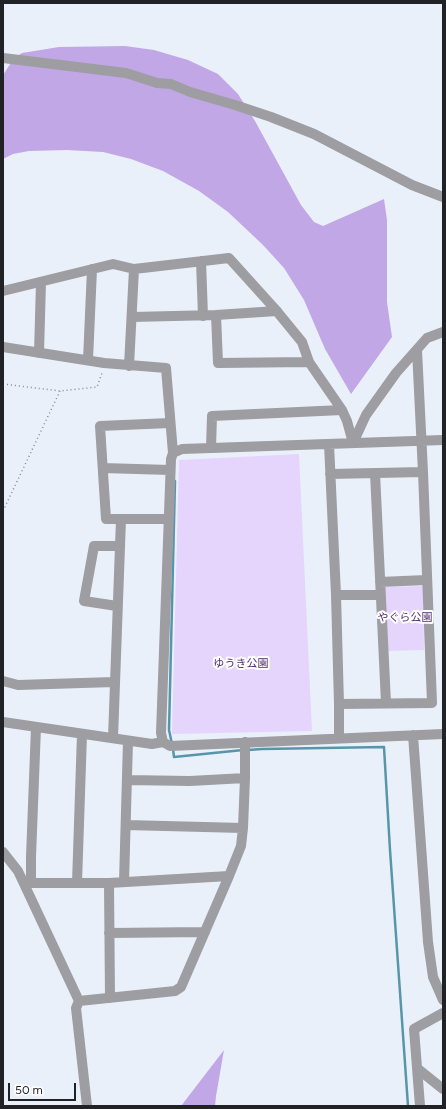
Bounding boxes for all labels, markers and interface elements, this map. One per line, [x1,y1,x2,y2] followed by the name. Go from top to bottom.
[378,611,432,625] park label: やぐら公園
[214,657,268,671] park label: ゆうき公園
[10,1075,78,1101] scale bar
[15,1083,43,1097] text: 50 m

